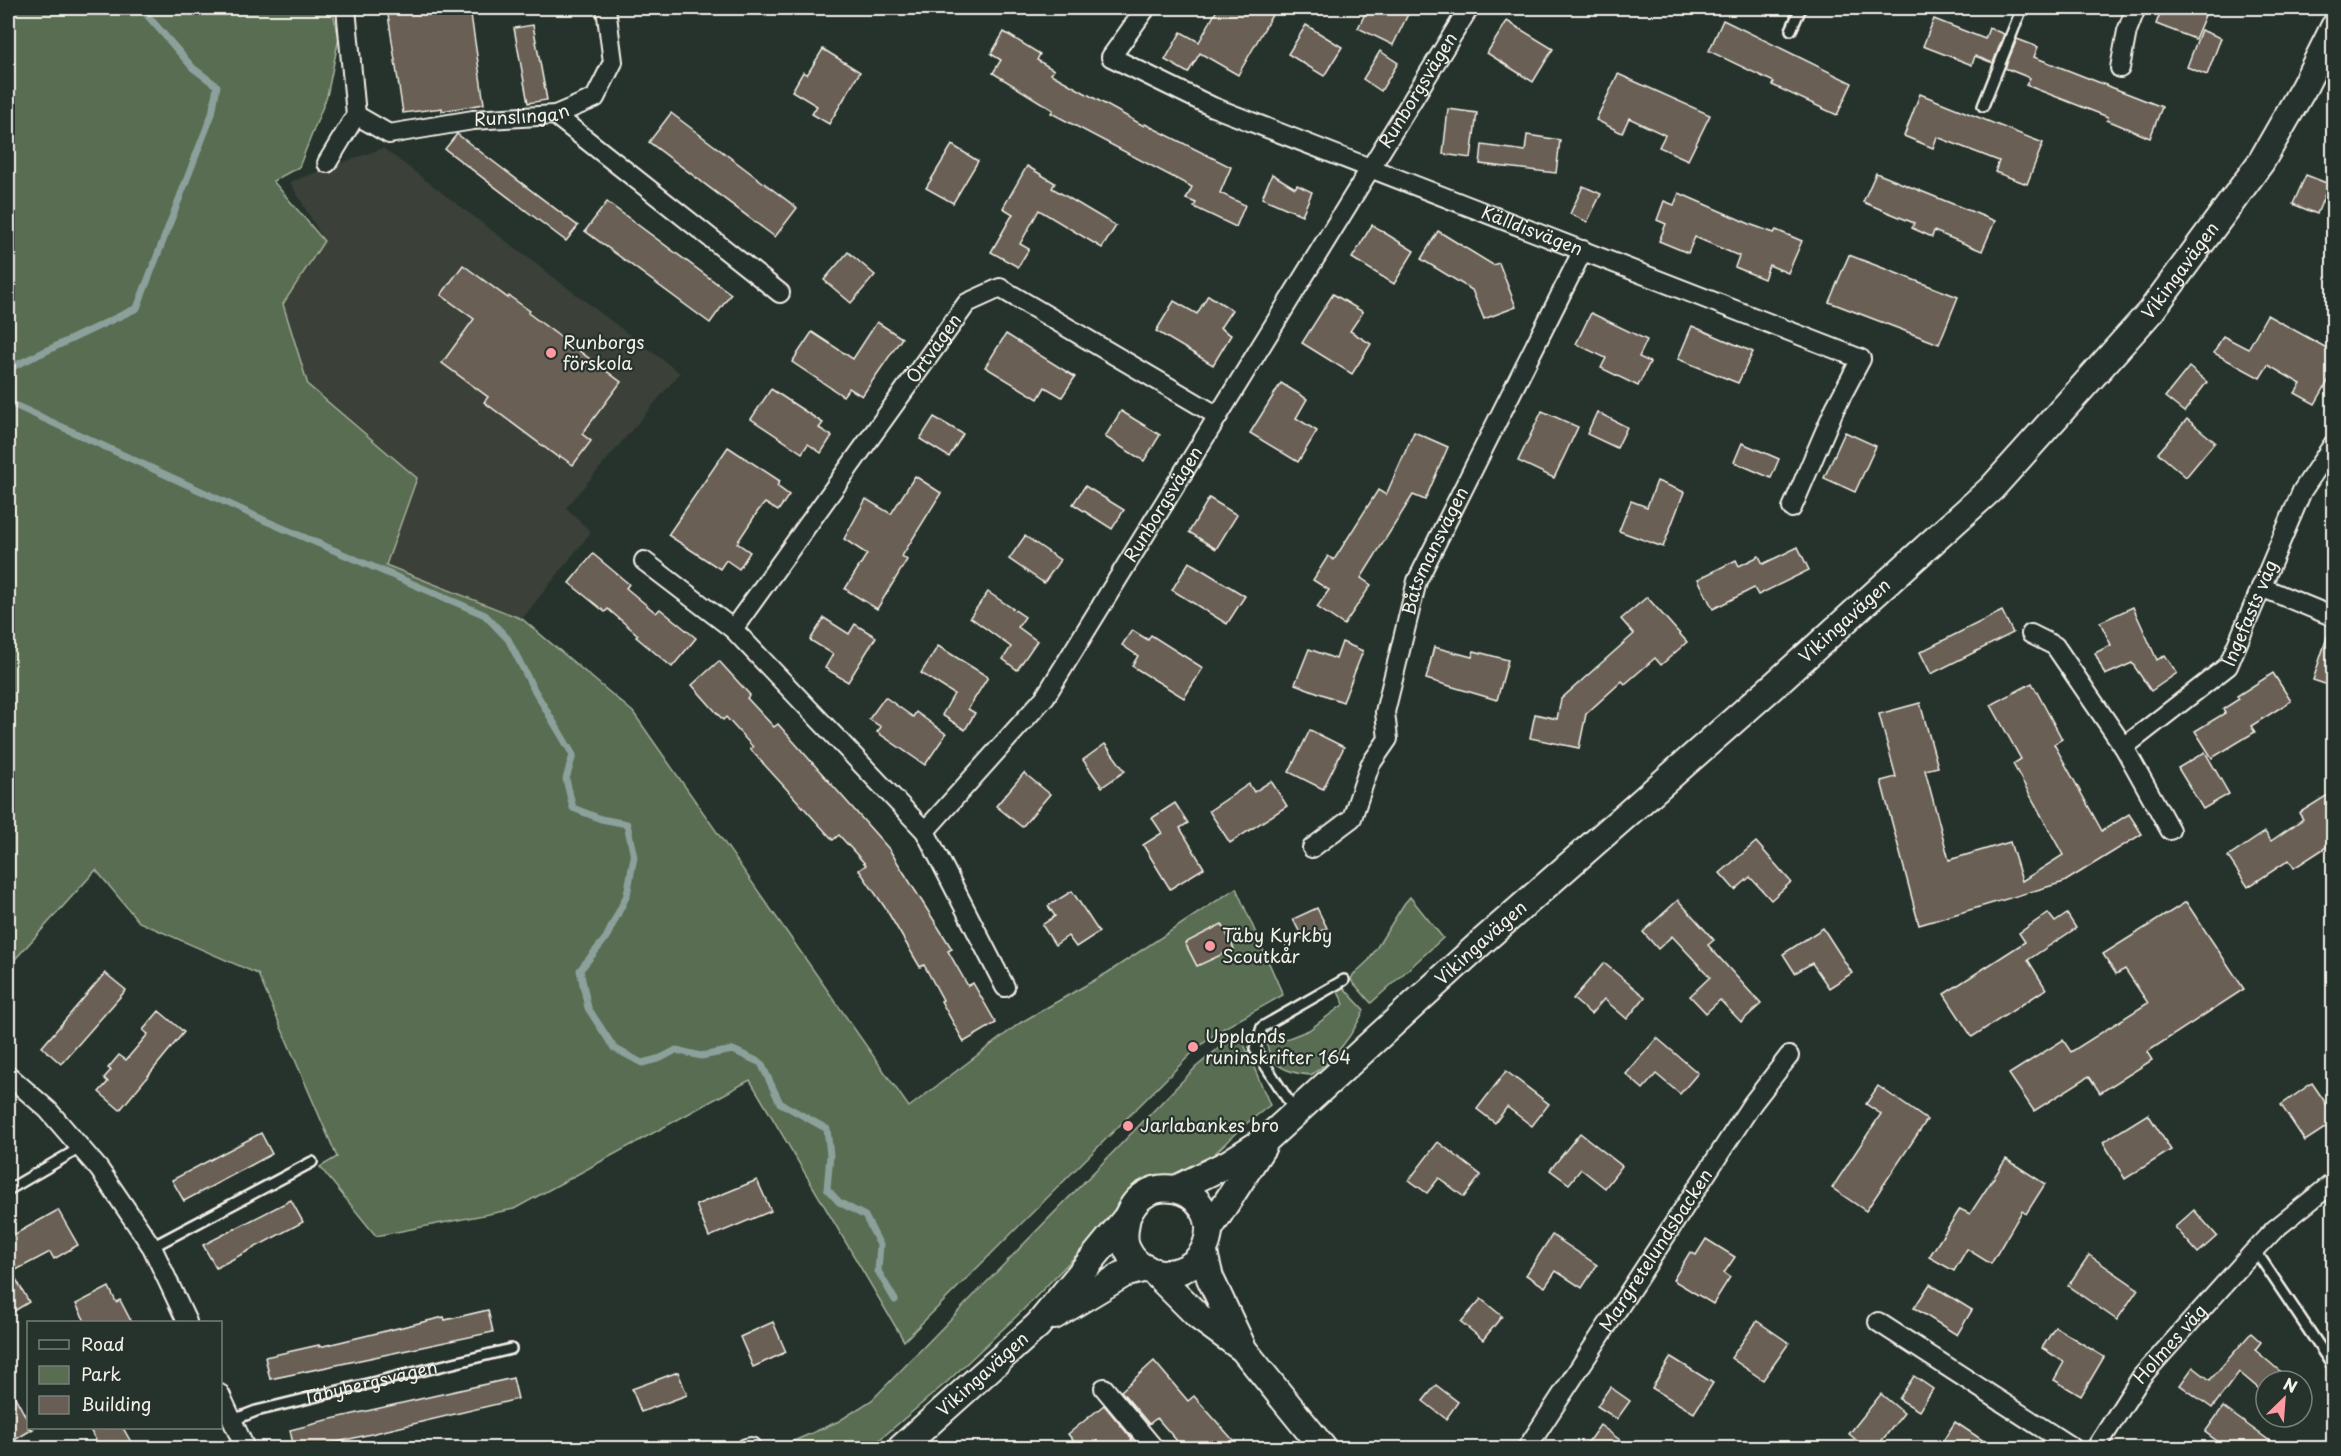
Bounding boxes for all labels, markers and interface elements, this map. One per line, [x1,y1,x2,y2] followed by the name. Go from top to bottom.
[1371,27,1463,153] street label: Runborgsvägen
[473,95,573,132] street label: Runslingan
[1478,198,1587,262] street label: Källdisvägen
[2134,216,2225,325] street label: Vikingavägen
[899,307,967,388] street label: Örtvägen
[563,328,645,376] place label: Runborgs förskola
[544,346,558,360] marker: Runborgs förskola
[1116,440,1208,567] street label: Runborgsvägen
[1394,482,1474,618] street label: Båtsmansvägen
[2214,555,2283,670] street label: Ingefasts väg
[1792,571,1896,669] street label: Vikingavägen
[1428,893,1532,991] street label: Vikingavägen
[1222,921,1332,969] place label: Täby Kyrkby Scoutkår
[1203,939,1217,953] marker: Täby Kyrkby Scoutkår
[1205,1022,1351,1070] place label: Upplands runinskrifter 164
[1186,1040,1200,1054] marker: Upplands runinskrifter 164
[1140,1111,1279,1138] place label: Jarlabankes bro
[1121,1119,1135,1133] marker: Jarlabankes bro
[1592,1163,1718,1337] street label: Margretelundsbacken
[2126,1297,2212,1389] street label: Holmes väg
[27,1321,222,1429] legend
[930,1325,1034,1422] street label: Vikingavägen
[81,1330,125,1357] text: Road
[299,1352,440,1411] street label: Täbybergsvägen
[81,1360,121,1387] text: Park
[2254,1369,2314,1429] north arrow
[2280,1371,2302,1398] text: N
[81,1390,151,1417] text: Building

